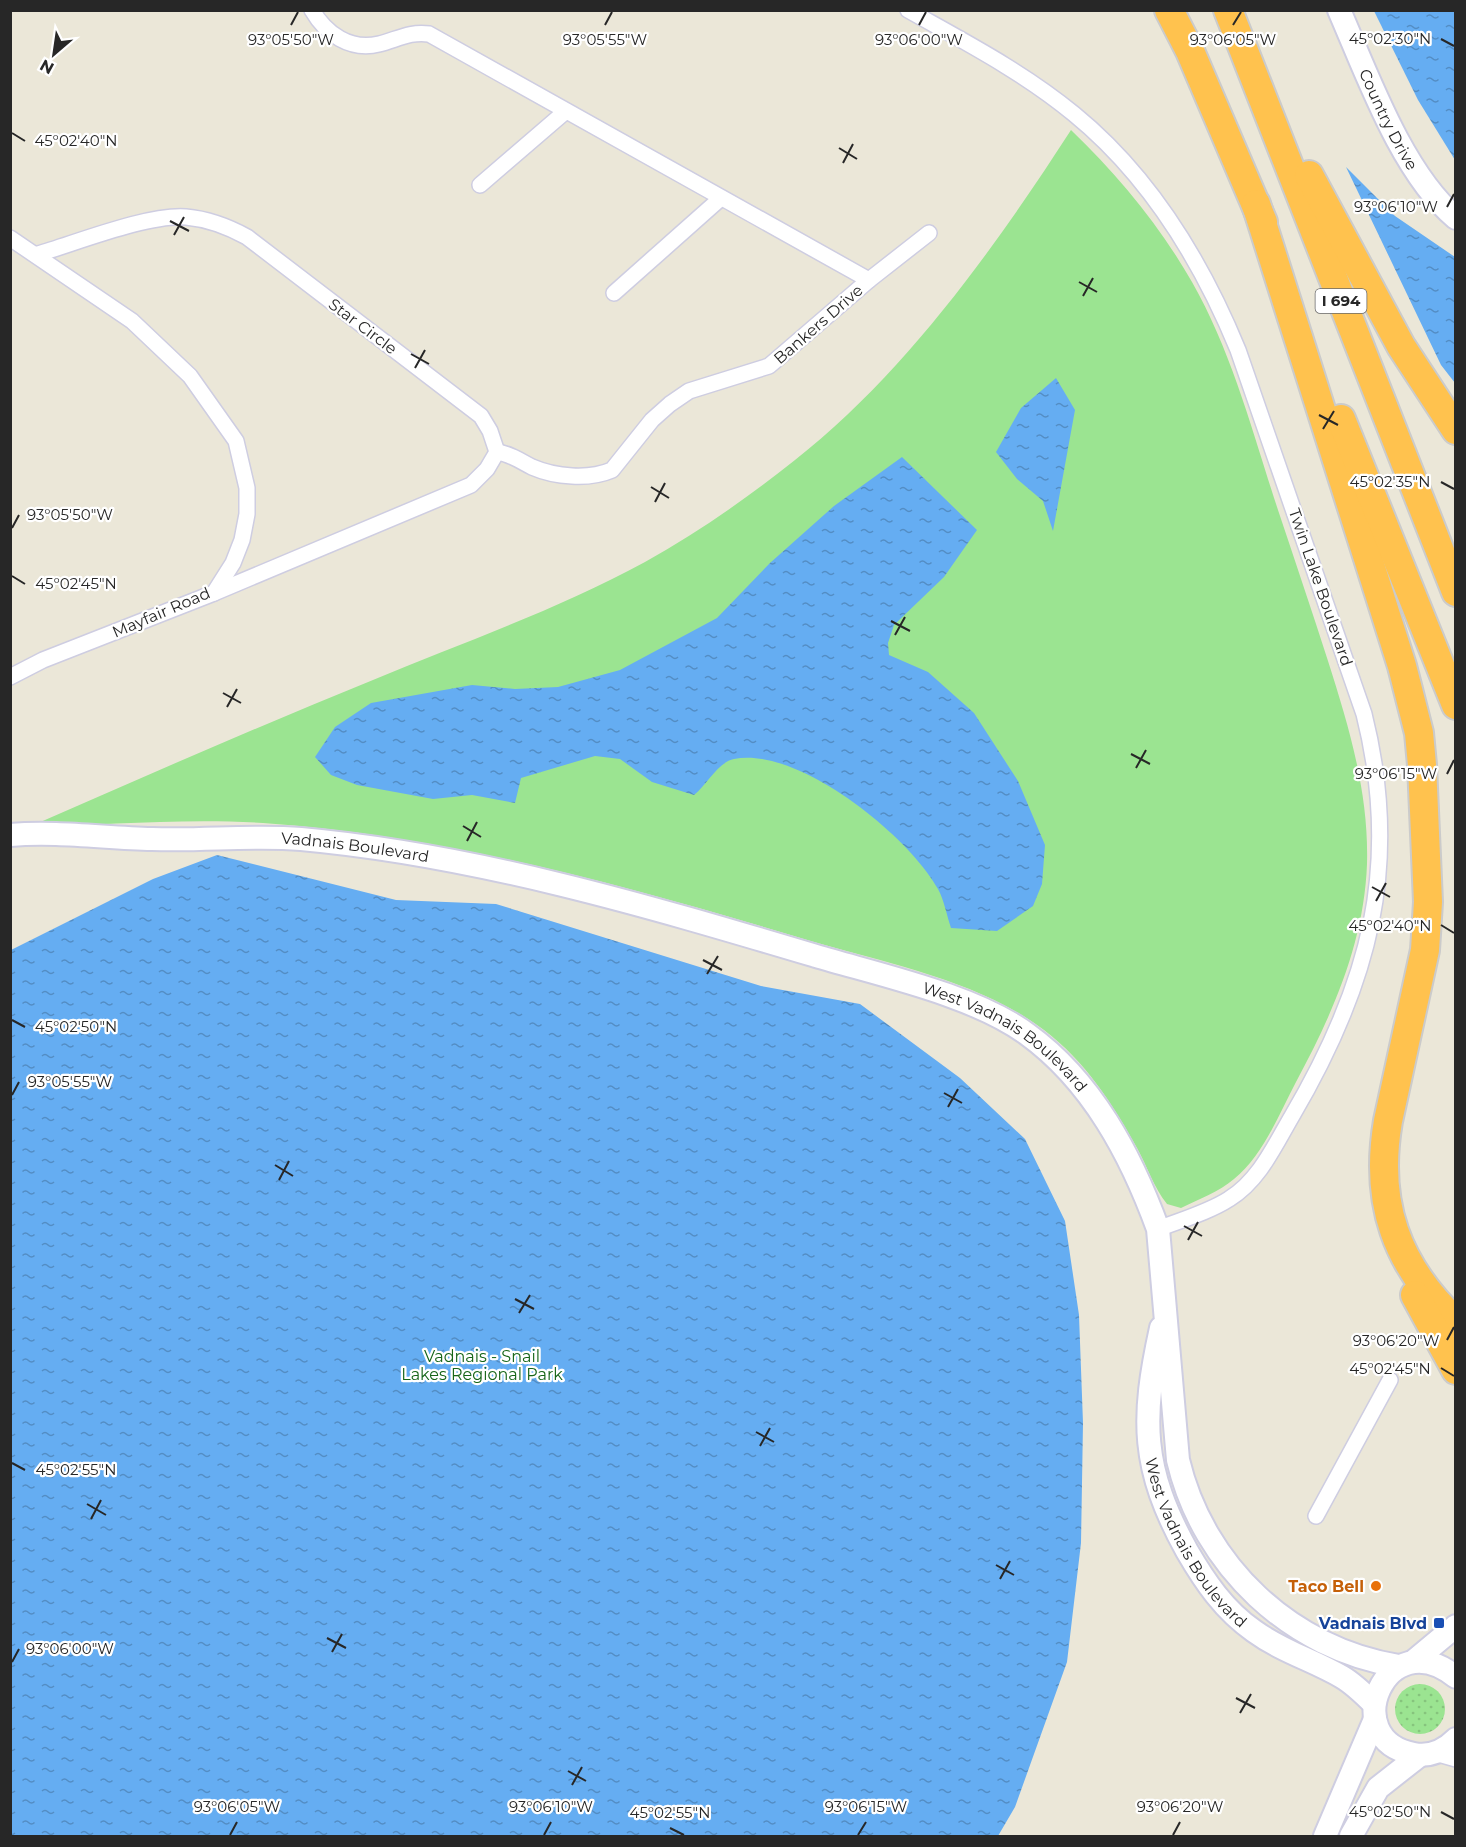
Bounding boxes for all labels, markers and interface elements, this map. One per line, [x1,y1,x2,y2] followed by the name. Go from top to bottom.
[24,24,84,84] north arrow
[1349,29,1431,48] text: 45°02'30"N
[248,30,334,49] text: 93°05'50"W
[563,30,647,49] text: 93°05'55"W
[875,30,963,49] text: 93°06'00"W
[1190,30,1276,49] text: 93°06'05"W
[37,55,57,78] text: N
[1355,66,1422,174] street label: Country Drive
[34,131,118,150] text: 45°02'40"N
[1354,197,1438,216] text: 93°06'10"W
[770,281,867,368] street label: Bankers Drive
[1316,289,1366,313] road number: I 694
[325,295,401,358] street label: Star Circle
[1350,472,1430,491] text: 45°02'35"N
[27,505,113,524] text: 93°05'50"W
[1285,506,1356,668] street label: Twin Lake Boulevard
[35,574,117,593] text: 45°02'45"N
[109,583,213,642] street label: Mayfair Road
[1355,764,1438,783] text: 93°06'15"W
[281,829,431,866] street label: Vadnais Boulevard
[1348,916,1432,935] text: 45°02'40"N
[920,978,1091,1096] street label: West Vadnais Boulevard
[35,1017,117,1036] text: 45°02'50"N
[28,1072,112,1091] text: 93°05'55"W
[1353,1331,1440,1350] text: 93°06'20"W
[401,1347,563,1384] park label: Vadnais - Snail Lakes Regional Park
[1349,1359,1431,1378] text: 45°02'45"N
[1141,1456,1251,1632] street label: West Vadnais Boulevard
[36,1460,116,1479] text: 45°02'55"N
[1288,1577,1364,1596] place label: Taco Bell
[1369,1579,1383,1593] marker: Taco Bell
[1318,1614,1427,1633] place label: Vadnais Blvd
[1432,1616,1446,1630] marker: Vadnais Blvd
[26,1639,114,1658] text: 93°06'00"W
[194,1797,280,1816] text: 93°06'05"W
[509,1797,593,1816] text: 93°06'10"W
[825,1797,908,1816] text: 93°06'15"W
[1137,1797,1224,1816] text: 93°06'20"W
[1349,1802,1431,1821] text: 45°02'50"N
[630,1803,710,1822] text: 45°02'55"N

